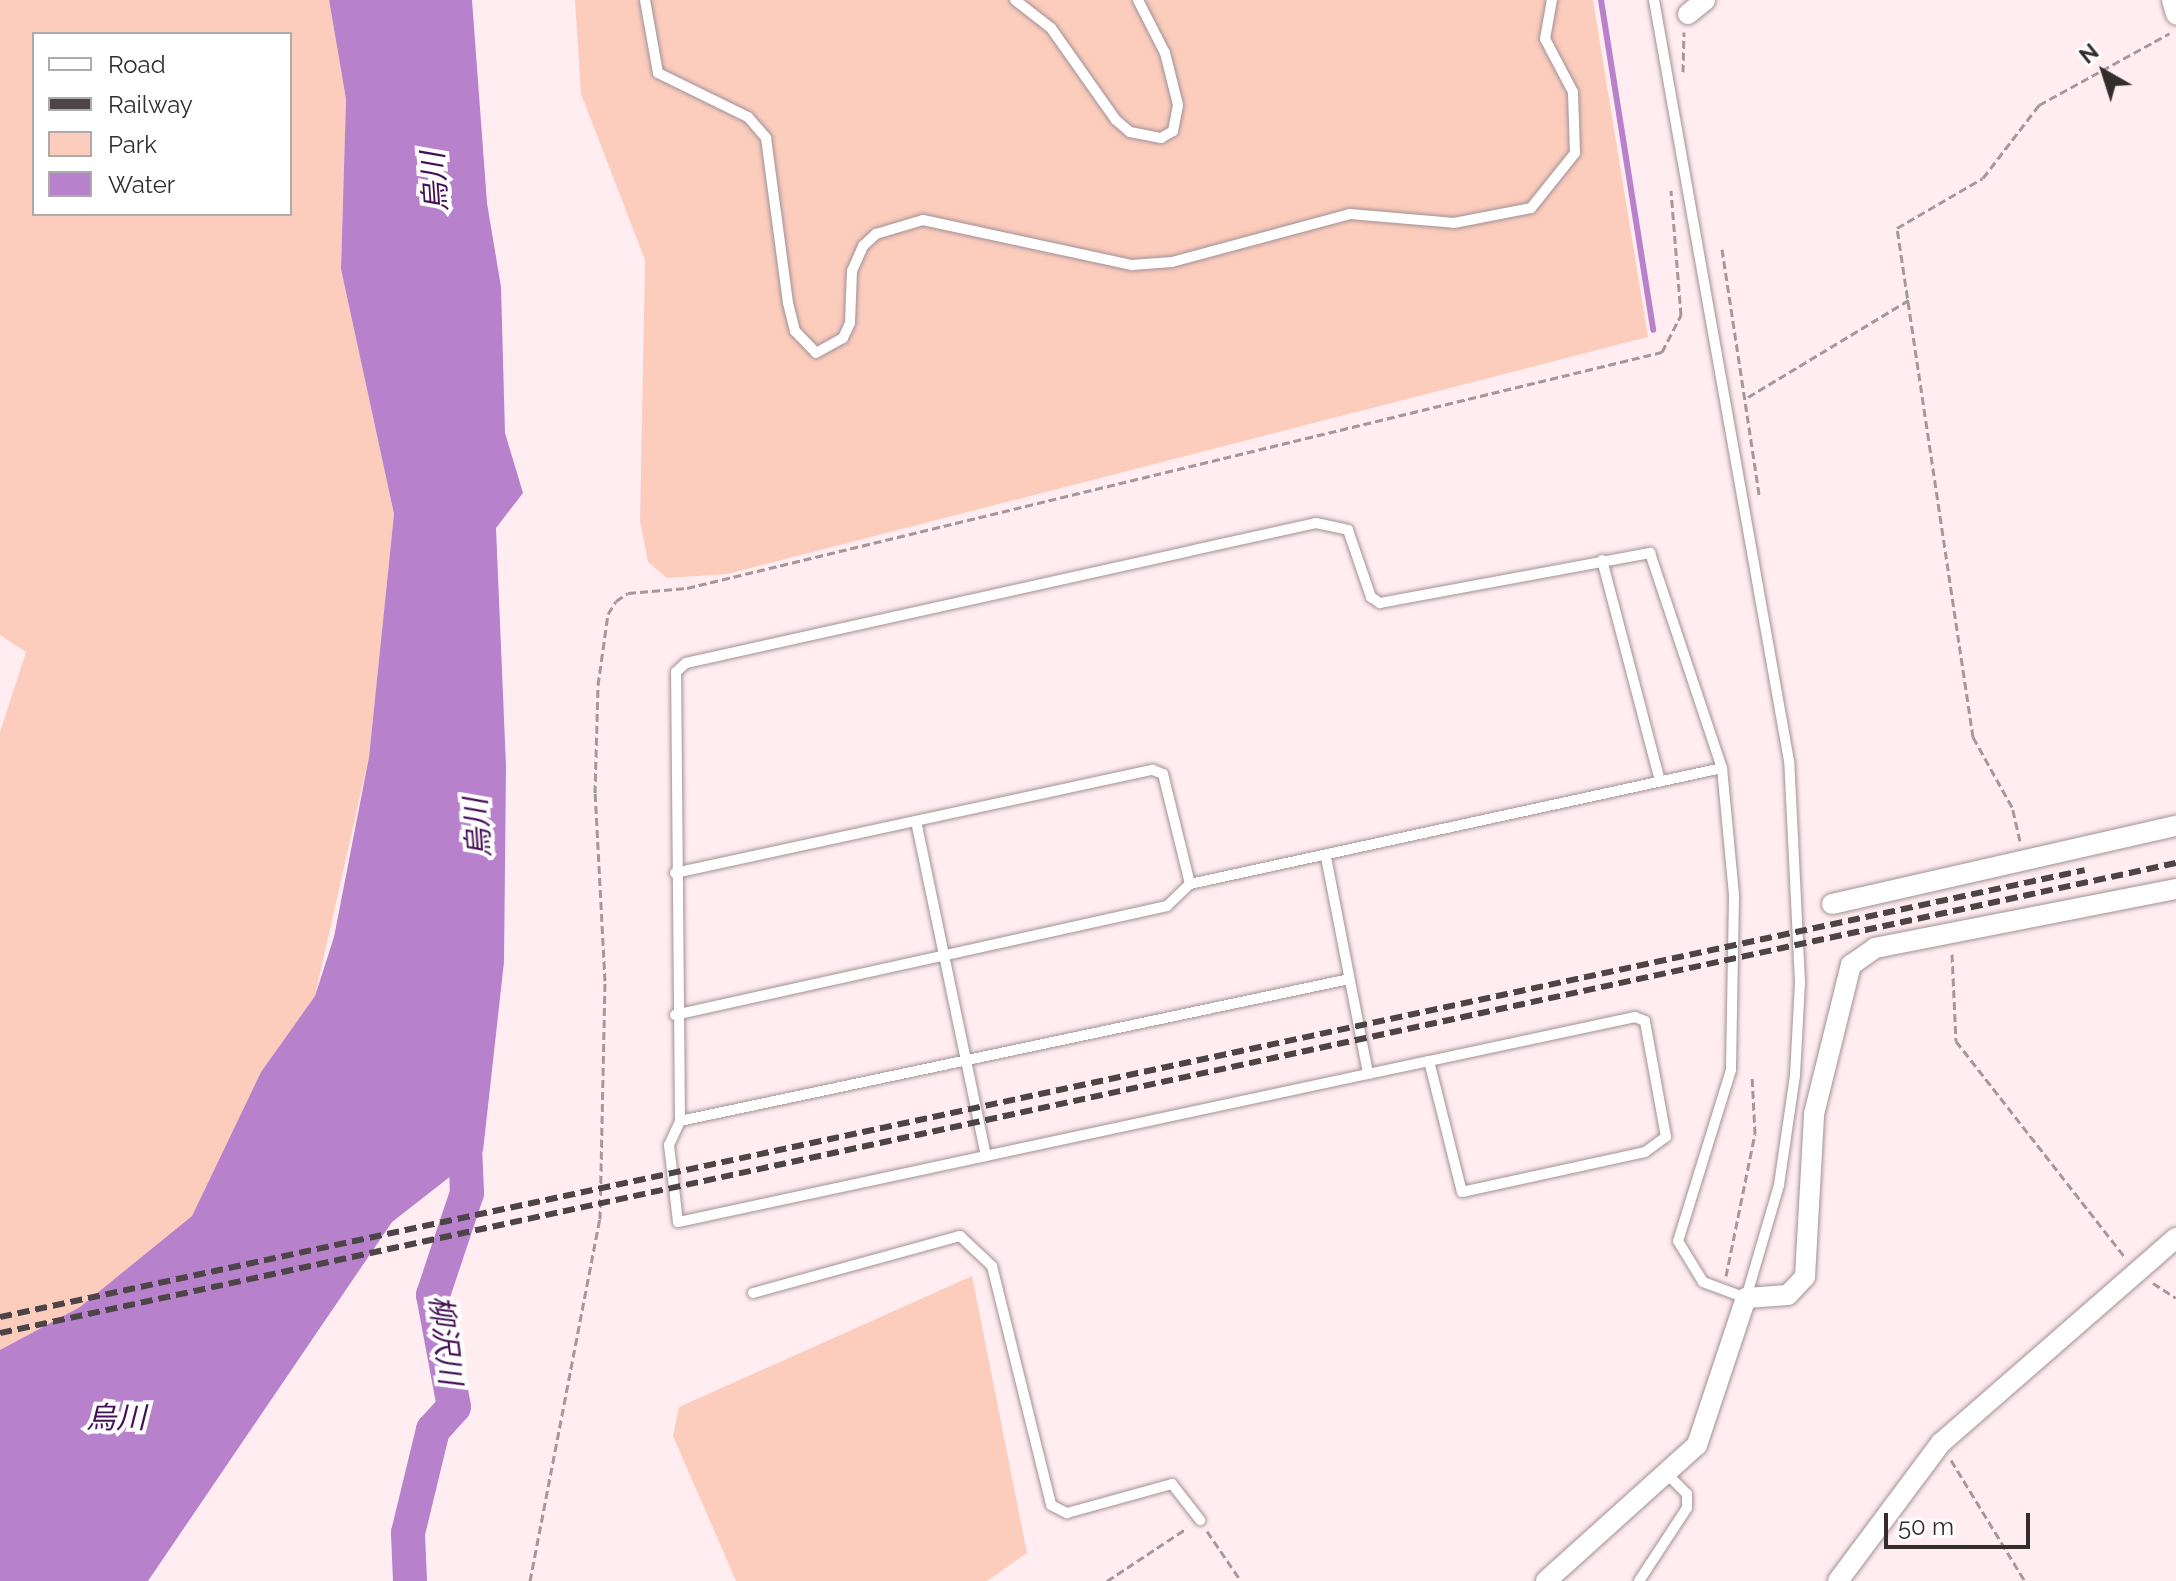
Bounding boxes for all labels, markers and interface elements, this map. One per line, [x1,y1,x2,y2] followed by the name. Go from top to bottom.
[32,32,292,216] legend
[2064,32,2144,112] north arrow
[2074,38,2104,69] text: N
[108,50,166,79] text: Road
[108,90,193,119] text: Railway
[108,130,157,159] text: Park
[415,151,455,213] water label: 烏川
[108,170,175,199] text: Water
[458,797,498,859] water label: 烏川
[422,1293,468,1387] water label: 柳沢川
[86,1400,146,1436] water label: 烏川
[1888,1497,2034,1547] scale bar
[1898,1512,1954,1541] text: 50 m

